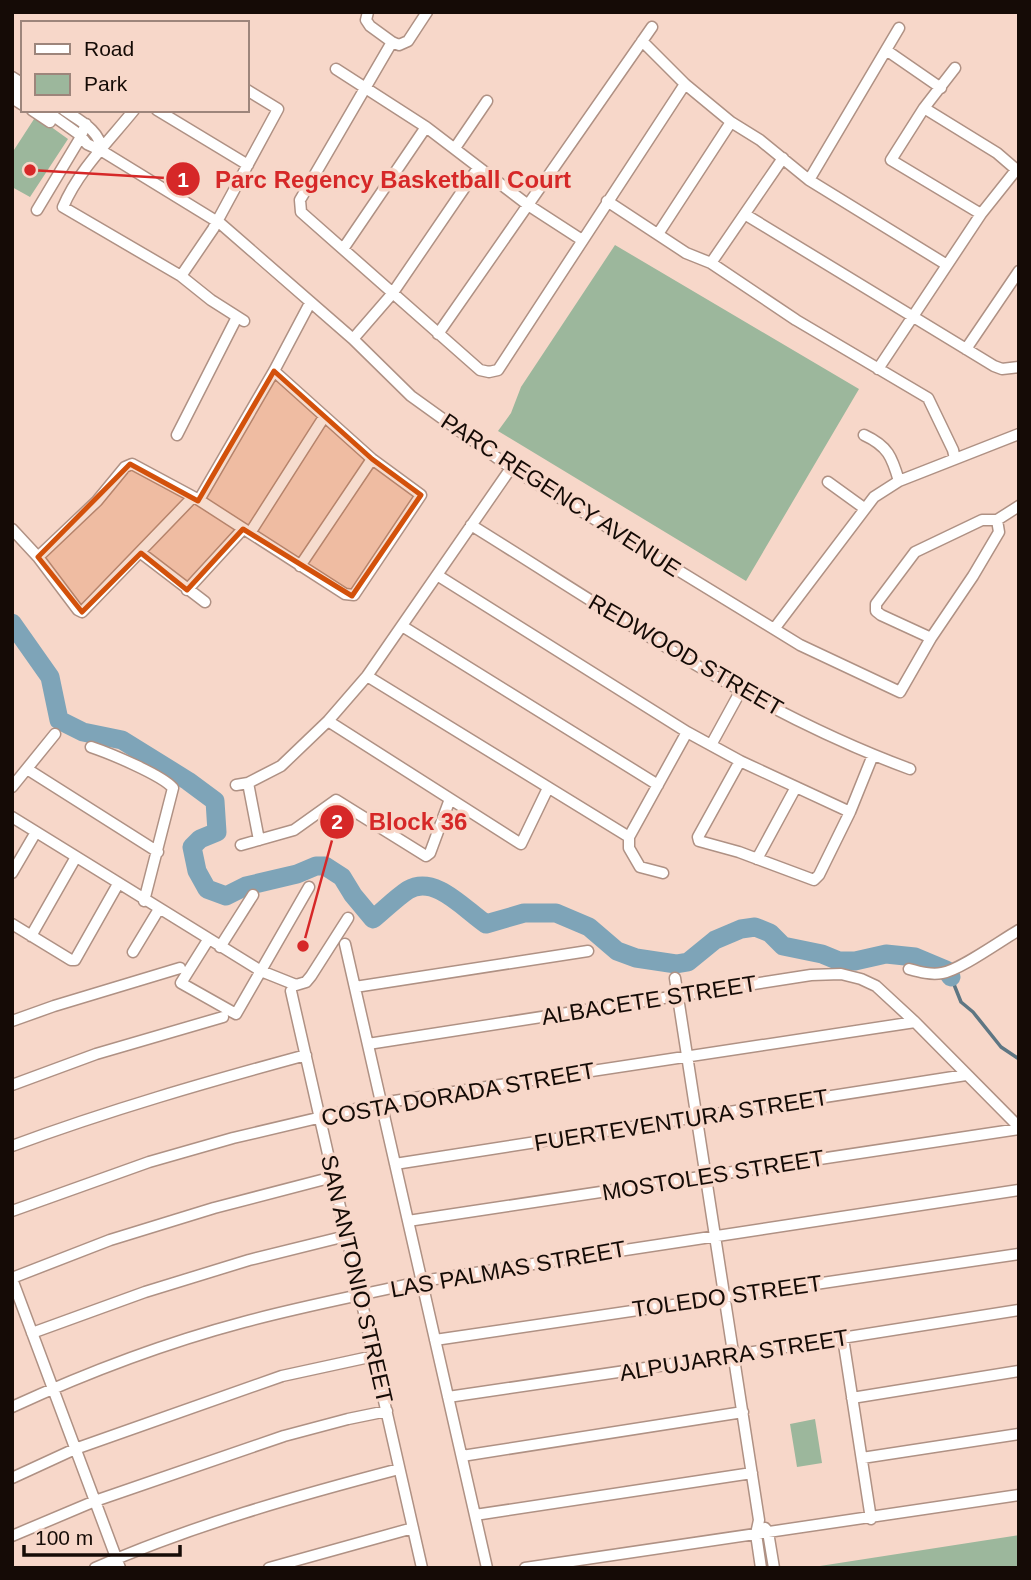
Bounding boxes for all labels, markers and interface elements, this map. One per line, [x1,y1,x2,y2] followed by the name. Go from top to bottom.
[21,21,248,112] legend
[84,37,134,60] text: Road
[84,72,128,95] text: Park
[166,157,585,202] callout: Parc Regency Basketball Court
[215,166,571,193] text: Parc Regency Basketball Court
[177,168,189,191] text: 1
[437,408,685,582] street label: PARC REGENCY AVENUE
[584,589,788,721] street label: REDWOOD STREET
[320,799,482,844] callout: Block 36
[369,808,467,835] text: Block 36
[331,810,343,833] text: 2
[540,970,758,1030] street label: ALBACETE STREET
[319,1057,597,1131] street label: COSTA DORADA STREET
[532,1084,830,1156] street label: FUERTEVENTURA STREET
[600,1145,826,1205] street label: MOSTOLES STREET
[316,1152,398,1406] street label: SAN ANTONIO STREET
[388,1235,628,1303] street label: LAS PALMAS STREET
[630,1270,824,1322] street label: TOLEDO STREET
[618,1324,850,1386] street label: ALPUJARRA STREET
[24,1514,180,1558] scale bar
[35,1526,93,1549] text: 100 m

